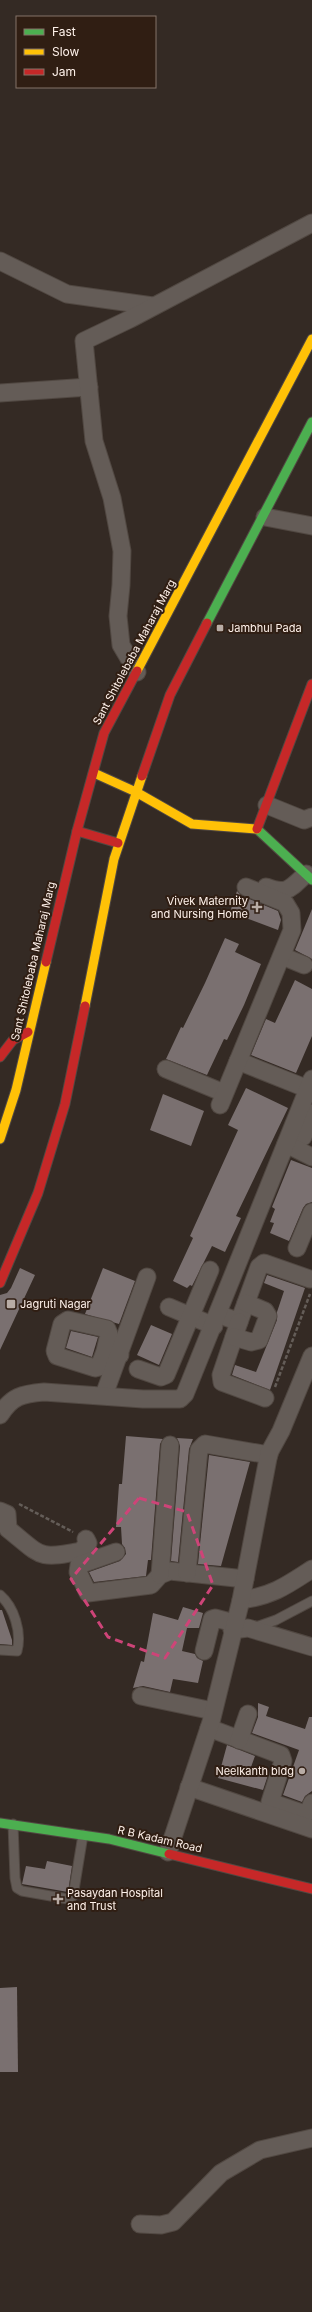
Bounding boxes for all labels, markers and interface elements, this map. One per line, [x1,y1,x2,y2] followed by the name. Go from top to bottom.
[16,16,156,88] legend
[52,24,76,39] text: Fast
[52,44,80,59] text: Slow
[52,64,76,79] text: Jam
[90,577,178,727] street label: Sant Shitolebaba Maharaj Marg
[228,621,302,635] place label: Jambhul Pada
[215,623,225,633] marker: Jambhul Pada
[8,880,58,1042] street label: Sant Shitolebaba Maharaj Marg
[151,894,248,921] place label: Vivek Maternity and Nursing Home
[251,901,263,913] marker: Vivek Maternity and Nursing Home
[20,1297,91,1311] place label: Jagruti Nagar
[5,1298,17,1310] marker: Jagruti Nagar
[215,1764,294,1778] place label: Neelkanth bldg
[297,1766,307,1776] marker: Neelkanth bldg
[116,1822,204,1856] street label: R B Kadam Road
[67,1886,163,1913] place label: Pasaydan Hospital and Trust
[52,1893,64,1905] marker: Pasaydan Hospital and Trust

